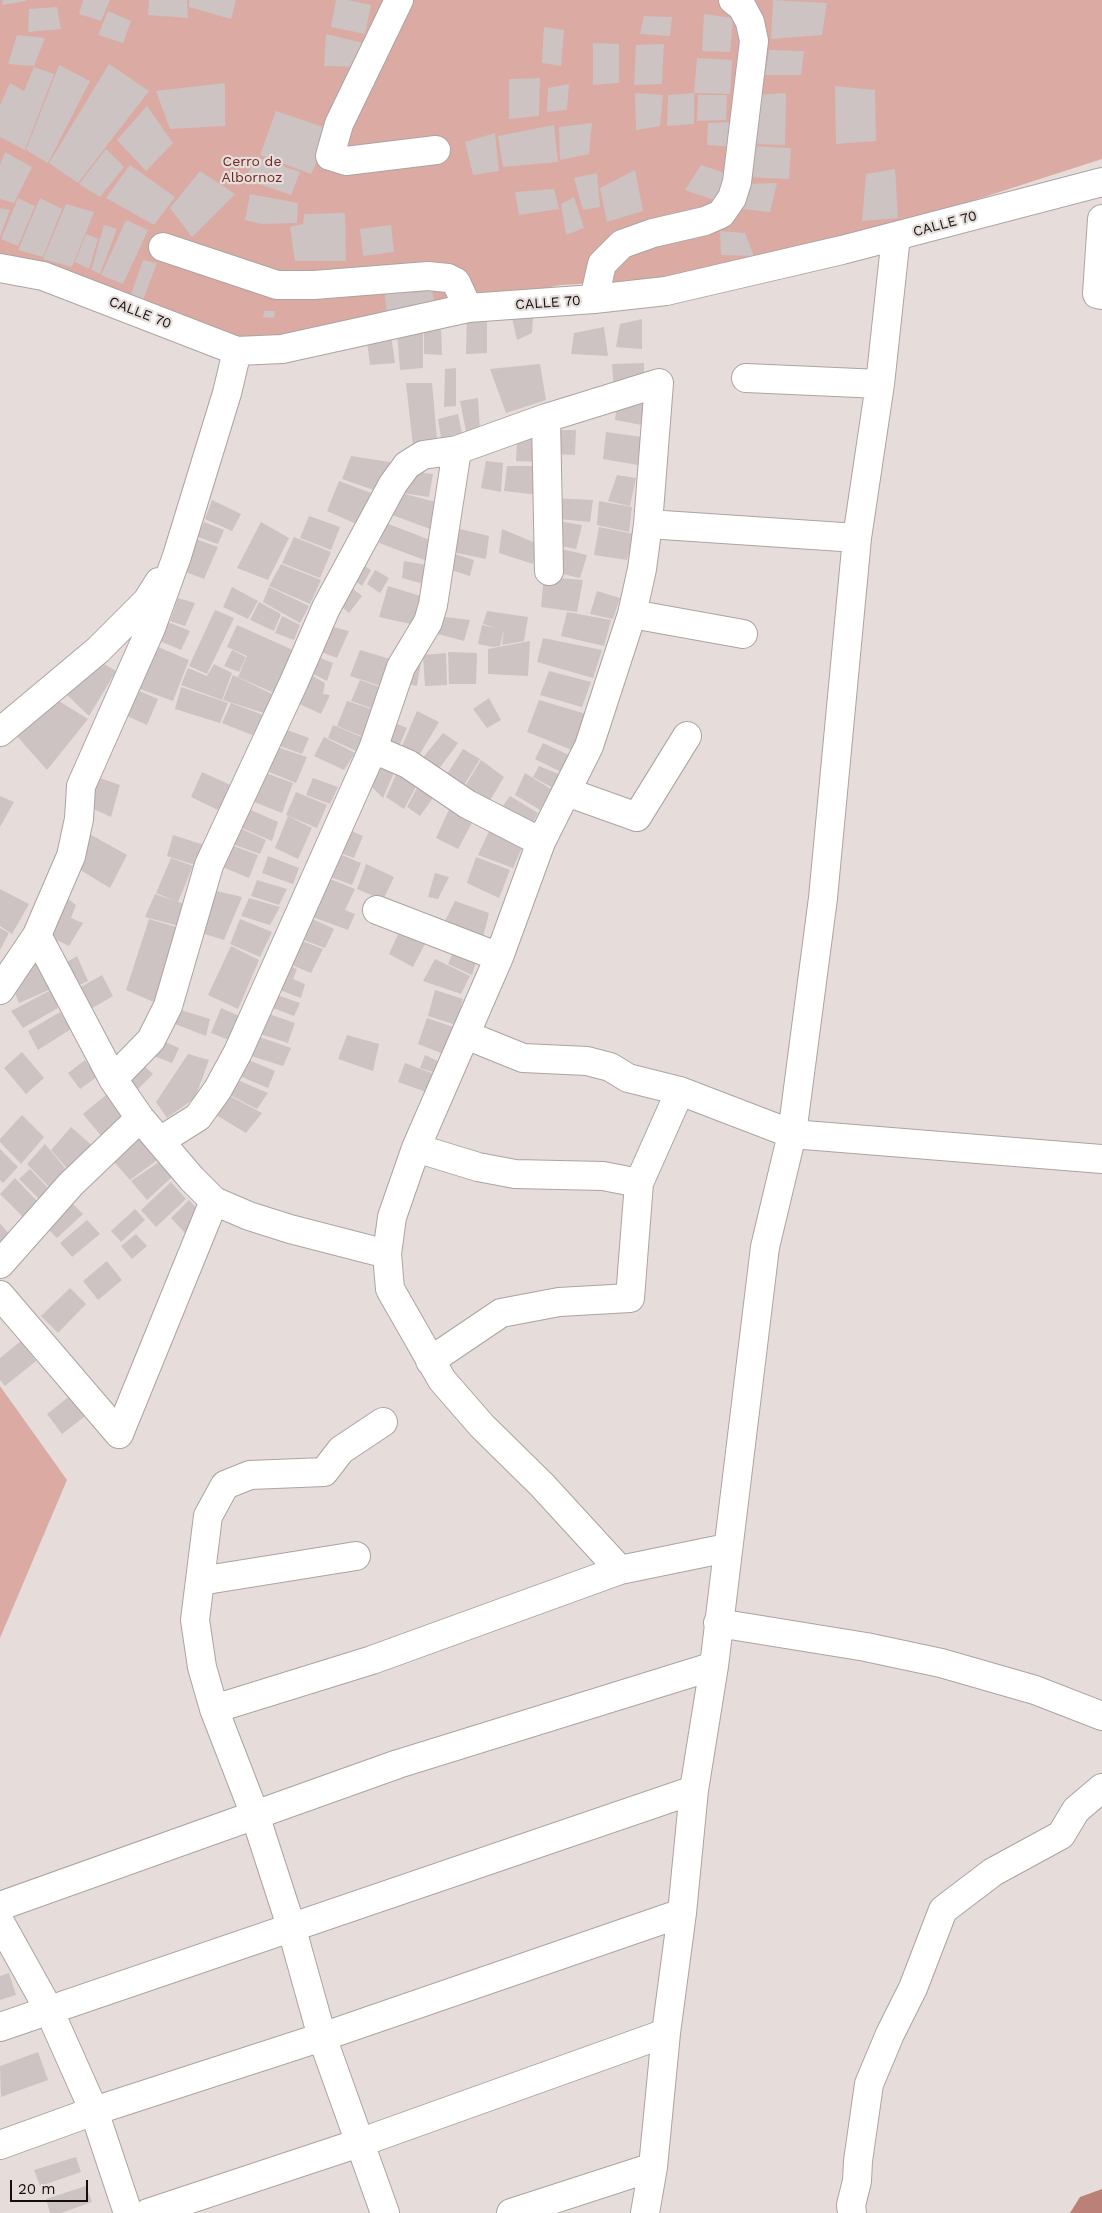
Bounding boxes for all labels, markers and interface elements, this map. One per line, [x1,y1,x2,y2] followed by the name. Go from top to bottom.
[222,154,282,186] park label: Cerro de Albornoz
[911,207,979,241] street label: CALLE 70
[515,292,581,314] street label: CALLE 70
[106,293,174,333] street label: CALLE 70
[12,2170,90,2202] scale bar
[18,2180,56,2198] text: 20 m

